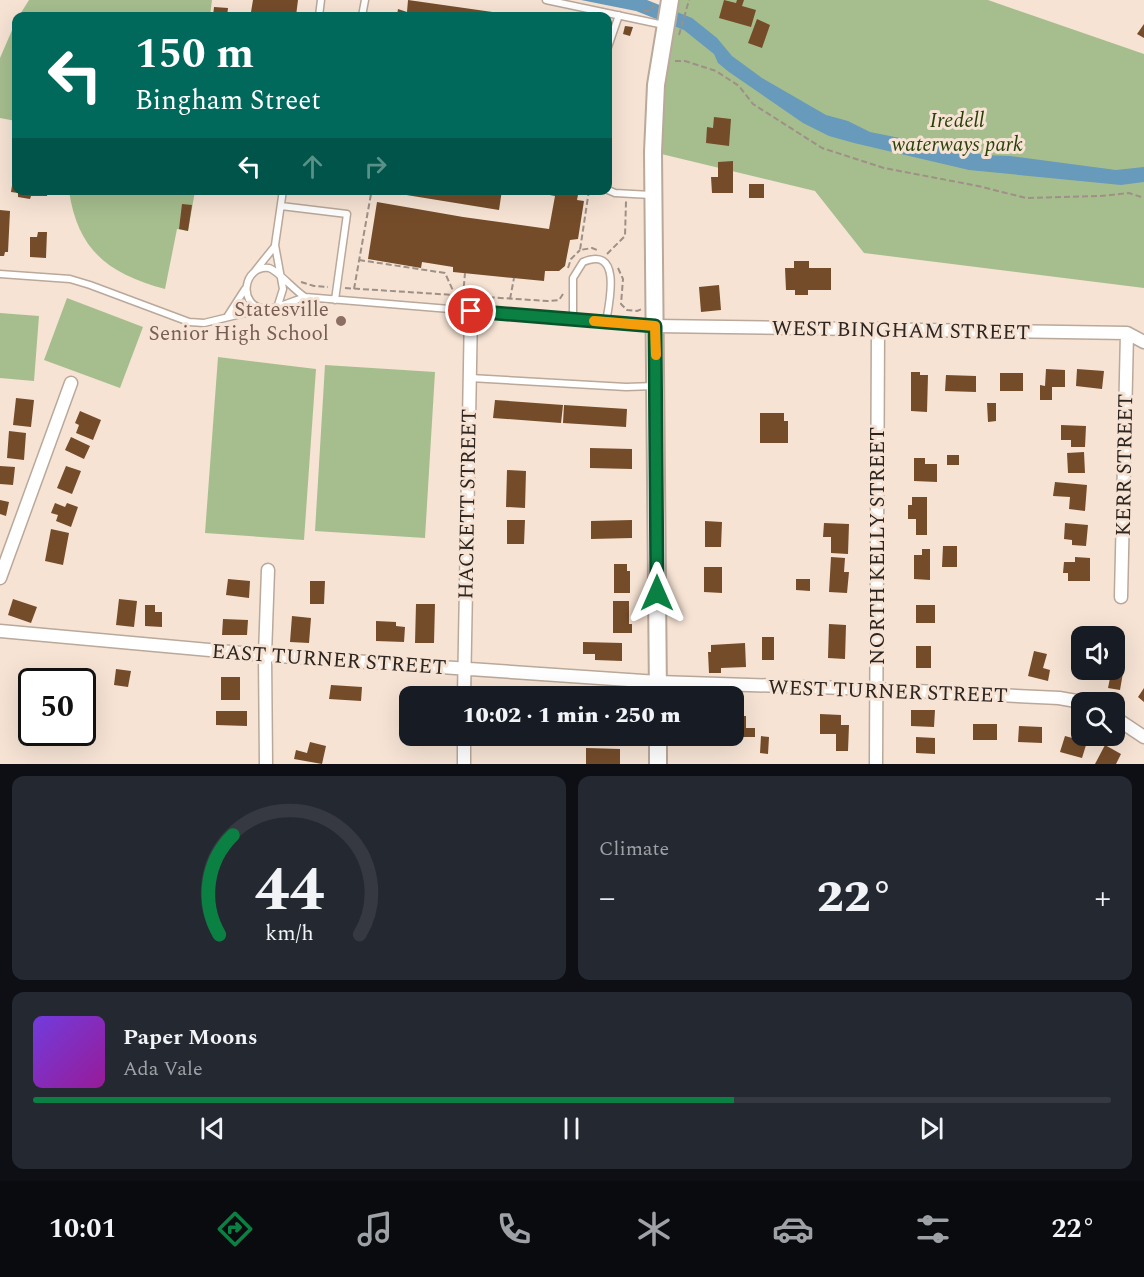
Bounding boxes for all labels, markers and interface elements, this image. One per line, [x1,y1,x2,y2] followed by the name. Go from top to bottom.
[135,23,254,86] text: 150 m
[36,36,114,114] icon: left
[135,80,321,122] text: Bingham Street
[891,105,1023,161] park label: Iredell waterways park
[233,150,266,183] icon: left
[296,150,329,183] icon: ahead
[359,150,392,183] icon: right
[445,285,496,336] pin
[149,294,329,350] place label: Statesville Senior High School
[454,294,487,327] icon: arrive
[771,313,1031,349] street label: WEST BINGHAM STREET
[334,314,348,328] marker: Statesville Senior High School
[1108,393,1142,537] street label: KERR STREET
[450,408,486,600] street label: HACKETT STREET
[862,427,894,665] street label: NORTH KELLY STREET
[625,561,689,625] position arrow
[1071,626,1125,746] map controls
[1071,626,1125,680] button: sound
[211,636,447,684] street label: EAST TURNER STREET
[18,668,96,746] speed limit sign: 50
[767,672,1008,712] street label: WEST TURNER STREET
[1071,692,1125,746] button: search
[462,699,681,732] text: 10:02 · 1 min · 250 m
[599,834,669,864] text: Climate
[254,843,324,938] text: 44
[817,863,893,932] text: 22°
[599,873,616,923] text: −
[1094,873,1111,923] text: +
[265,917,313,950] text: km/h
[123,1021,258,1054] text: Paper Moons
[123,1054,203,1084] text: Ada Vale
[196,1112,229,1145] icon: previous
[555,1112,588,1145] icon: pause
[915,1112,948,1145] icon: next
[49,1208,117,1250] text: 10:01
[214,1208,256,1250] icon: directions
[354,1208,396,1250] icon: music
[493,1208,535,1250] icon: phone
[633,1208,675,1250] icon: climate
[772,1208,814,1250] icon: car
[912,1208,954,1250] icon: filters
[1051,1208,1095,1250] text: 22°

